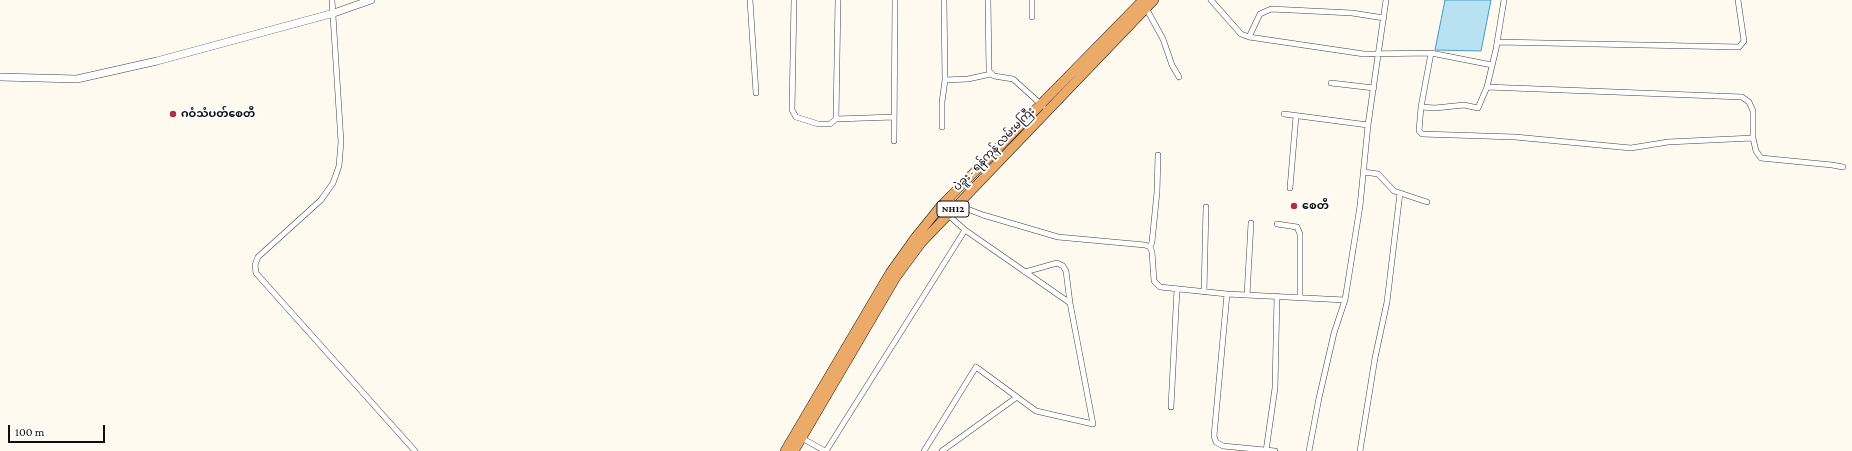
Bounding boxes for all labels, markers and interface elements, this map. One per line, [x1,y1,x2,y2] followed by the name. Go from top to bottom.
[951,104,1037,194] street label: ပဲခူး - ရန်ကုန် လမ်းမကြီး
[181,107,255,121] place label: ဂဝံသံပတ်စေတီ
[168,109,178,119] marker: ဂဝံသံပတ်စေတီ
[1302,199,1329,213] place label: စေတီ
[937,201,969,217] road number: NH12
[1289,201,1299,211] marker: စေတီ
[10,417,107,443] scale bar
[15,425,44,439] text: 100 m

